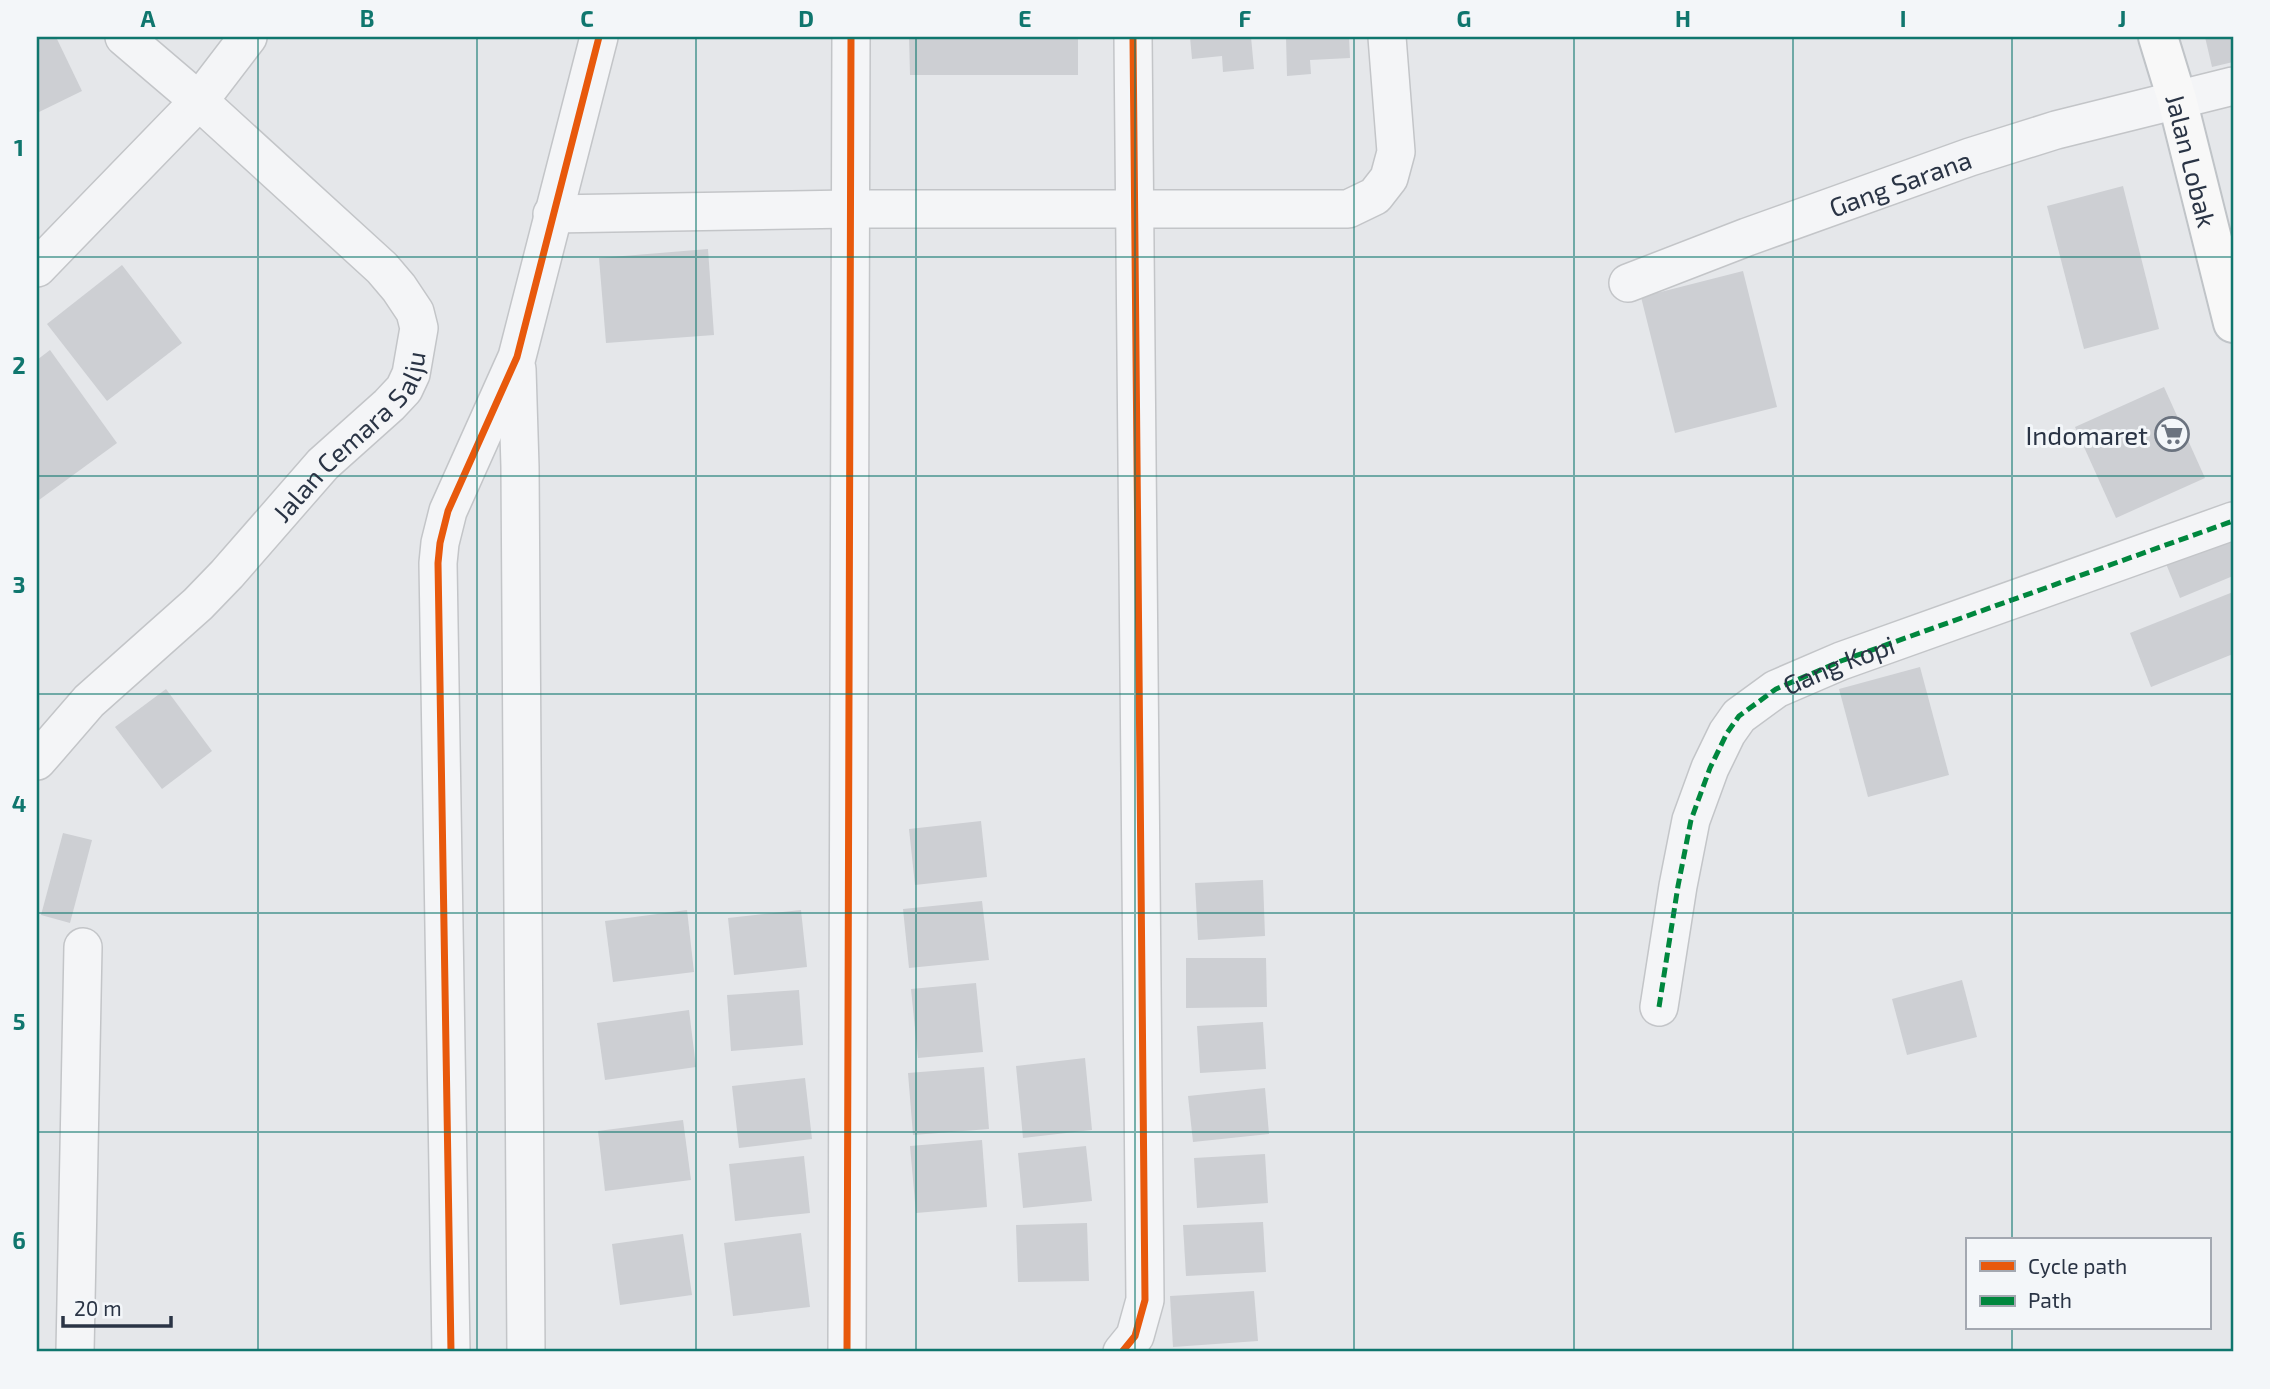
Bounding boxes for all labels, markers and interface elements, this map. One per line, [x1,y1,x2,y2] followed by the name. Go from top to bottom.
[140,4,156,32] text: A
[360,4,374,32] text: B
[580,4,594,32] text: C
[798,4,814,32] text: D
[1018,4,1032,32] text: E
[1239,4,1252,32] text: F
[1457,4,1471,32] text: G
[1675,4,1691,32] text: H
[1900,4,1906,32] text: I
[2118,4,2126,32] text: J
[2161,90,2224,230] street label: Jalan Lobak
[14,133,24,161] text: 1
[1825,142,1975,222] street label: Gang Sarana
[265,349,430,527] street label: Jalan Cemara Salju
[12,351,26,379] text: 2
[2153,415,2191,453] supermarket icon: Indomaret
[2025,419,2148,450] place label: Indomaret
[12,570,26,598] text: 3
[1778,628,1898,700] street label: Gang Kopi
[12,789,26,817] text: 4
[13,1007,25,1035] text: 5
[12,1226,26,1254] text: 6
[1966,1238,2210,1330] legend
[2028,1253,2127,1278] text: Cycle path
[63,1284,172,1328] scale bar
[2028,1287,2072,1312] text: Path
[74,1295,122,1320] text: 20 m

